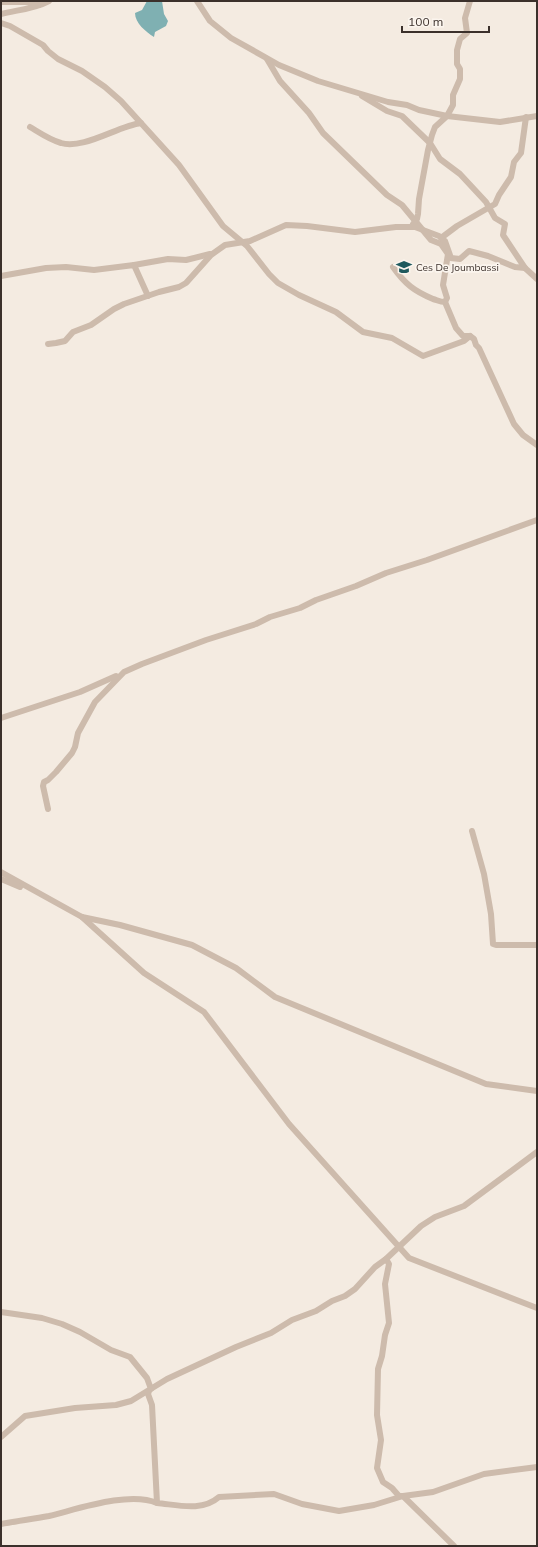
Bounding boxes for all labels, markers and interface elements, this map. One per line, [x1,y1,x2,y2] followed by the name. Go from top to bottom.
[402,8,489,34] scale bar
[408,14,443,29] text: 100 m
[395,258,413,276] school or university icon: Ces De Joumbassi
[416,261,499,274] place label: Ces De Joumbassi

